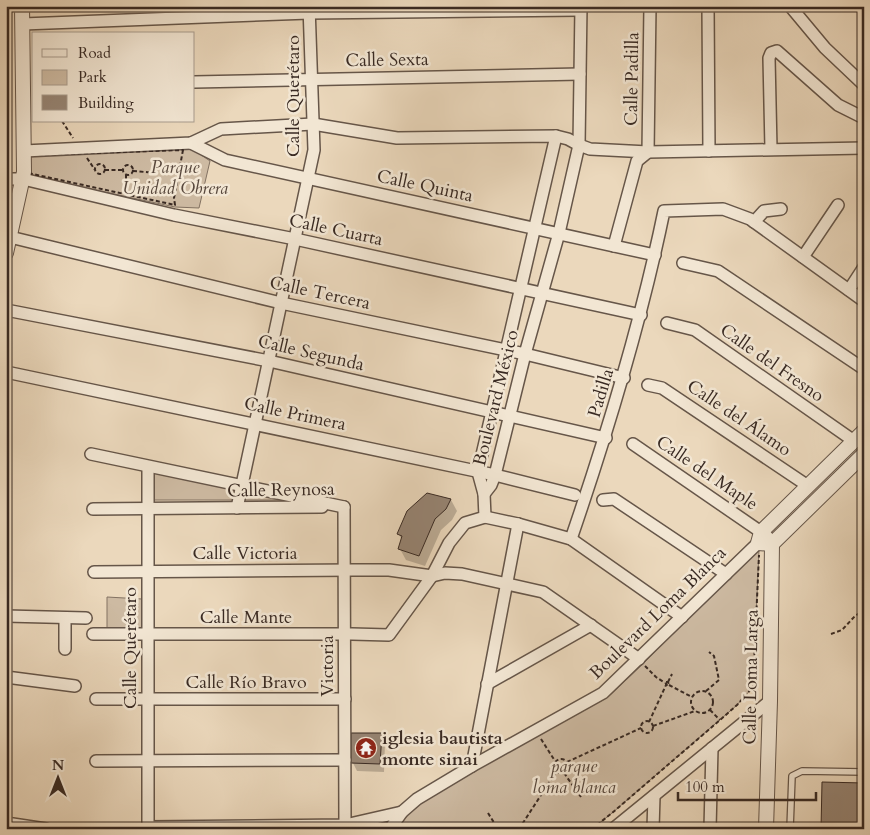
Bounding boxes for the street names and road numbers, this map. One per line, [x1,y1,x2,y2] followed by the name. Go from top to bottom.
[619,32,645,126] street label: Calle Padilla
[281,35,306,157] street label: Calle Querétaro
[345,47,429,73] street label: Calle Sexta
[375,164,476,208] street label: Calle Quinta
[287,208,385,252] street label: Calle Cuarta
[267,270,373,316] street label: Calle Tercera
[715,318,829,408] street label: Calle del Fresno
[467,327,525,469] street label: Boulevard México
[255,329,367,377] street label: Calle Segunda
[582,365,620,421] street label: Padilla
[682,374,796,462] street label: Calle del Álamo
[242,391,349,437] street label: Calle Primera
[651,430,763,516] street label: Calle del Maple
[227,477,335,503] street label: Calle Reynosa
[192,541,298,566] street label: Calle Victoria
[584,541,732,685] street label: Boulevard Loma Blanca
[118,587,143,709] street label: Calle Querétaro
[200,605,292,630] street label: Calle Mante
[737,609,765,745] street label: Calle Loma Larga
[315,635,340,697] street label: Victoria
[185,670,307,695] street label: Calle Río Bravo

